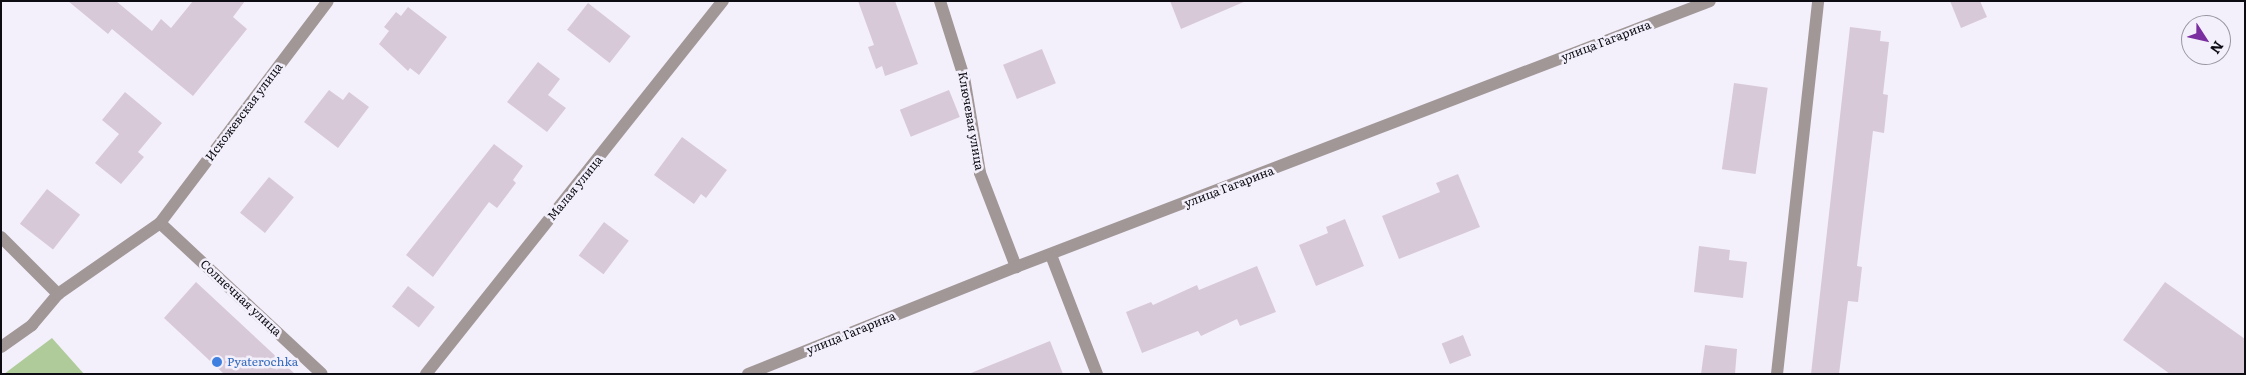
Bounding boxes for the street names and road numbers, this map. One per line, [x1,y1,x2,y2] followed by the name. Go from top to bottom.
[1559,17,1653,65] street label: улица Гагарина
[202,60,286,164] street label: Искожевская улица
[955,71,987,171] street label: Ключевая улица
[545,153,605,223] street label: Малая улица
[1182,163,1276,211] street label: улица Гагарина
[197,257,285,339] street label: Солнечная улица
[804,309,898,357] street label: улица Гагарина

